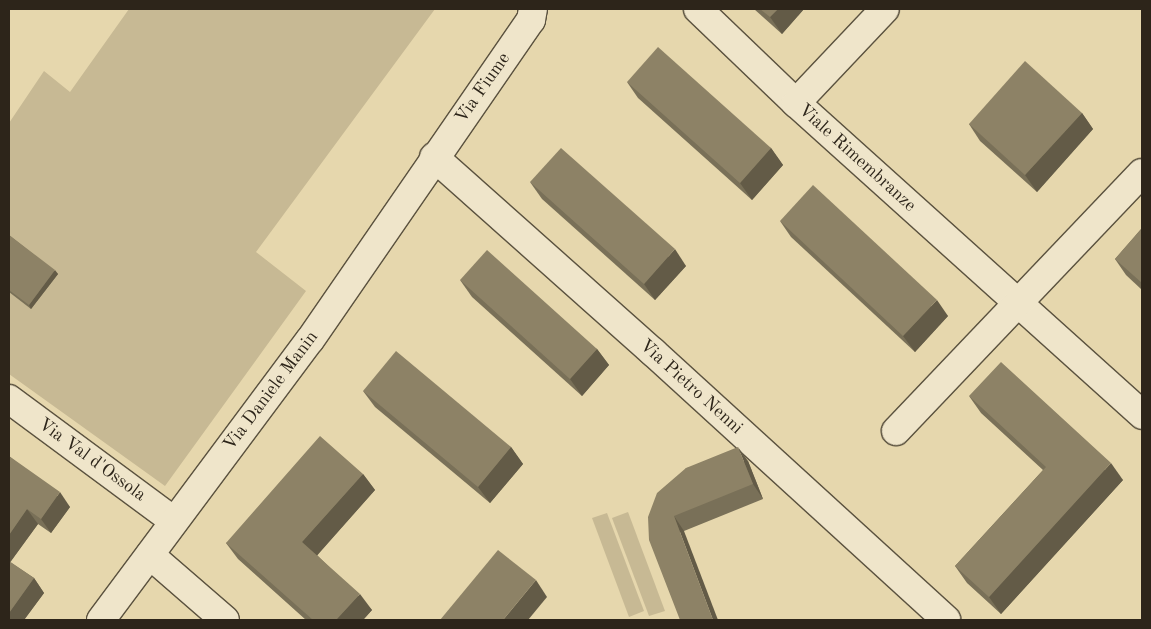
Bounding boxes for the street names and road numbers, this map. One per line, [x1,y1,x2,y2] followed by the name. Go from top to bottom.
[451,49,515,127] street label: Via Fiume
[794,99,920,217] street label: Viale Rimembranze
[219,327,323,455] street label: Via Daniele Manin
[635,335,747,439] street label: Via Pietro Nenni
[34,414,150,506] street label: Via Val d'Ossola

